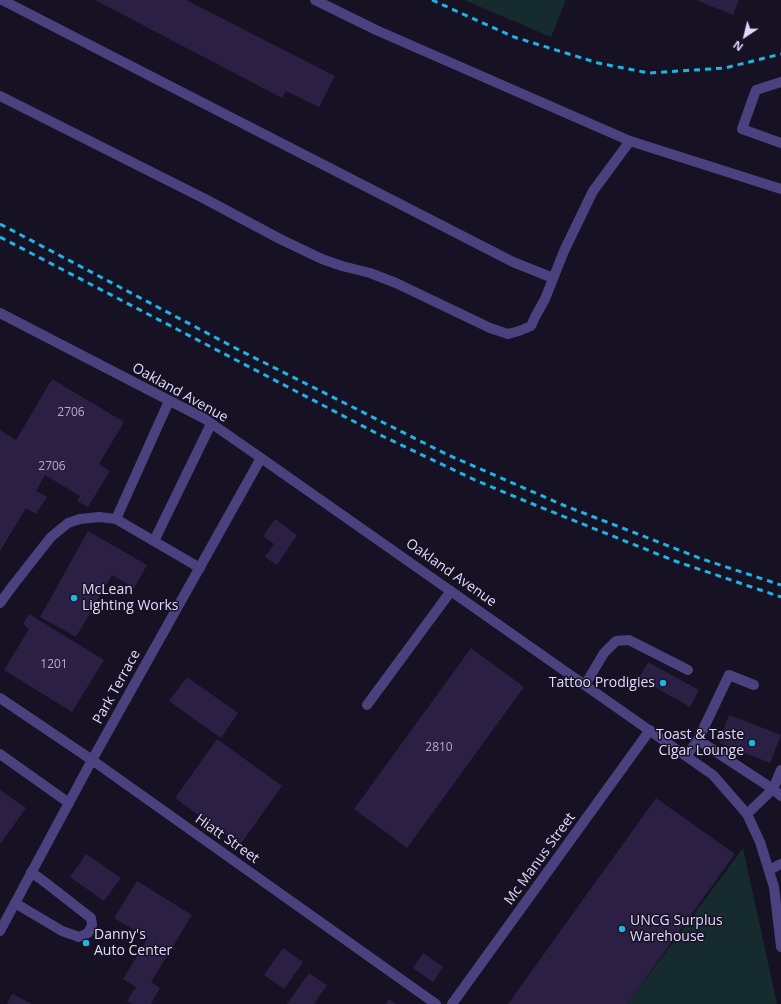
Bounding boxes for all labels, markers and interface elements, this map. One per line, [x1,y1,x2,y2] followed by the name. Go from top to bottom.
[725,16,765,56] north arrow
[730,38,746,55] text: N
[129,360,231,426] street label: Oakland Avenue
[57,406,85,420] house number: 2706
[38,460,66,474] house number: 2706
[402,535,500,611] street label: Oakland Avenue
[82,582,178,614] place label: McLean Lighting Works
[69,593,79,603] marker: McLean Lighting Works
[90,647,144,727] street label: Park Terrace
[40,658,68,672] house number: 1201
[549,675,655,691] place label: Tattoo Prodigies
[658,678,668,688] marker: Tattoo Prodigies
[656,727,744,760] place label: Toast & Taste Cigar Lounge
[747,738,757,748] marker: Toast & Taste Cigar Lounge
[425,741,453,755] house number: 2810
[501,810,579,908] street label: Mc Manus Street
[192,811,262,867] street label: Hiatt Street
[630,913,723,946] place label: UNCG Surplus Warehouse
[617,924,627,934] marker: UNCG Surplus Warehouse
[94,927,172,960] place label: Danny's Auto Center
[81,938,91,948] marker: Danny's Auto Center

